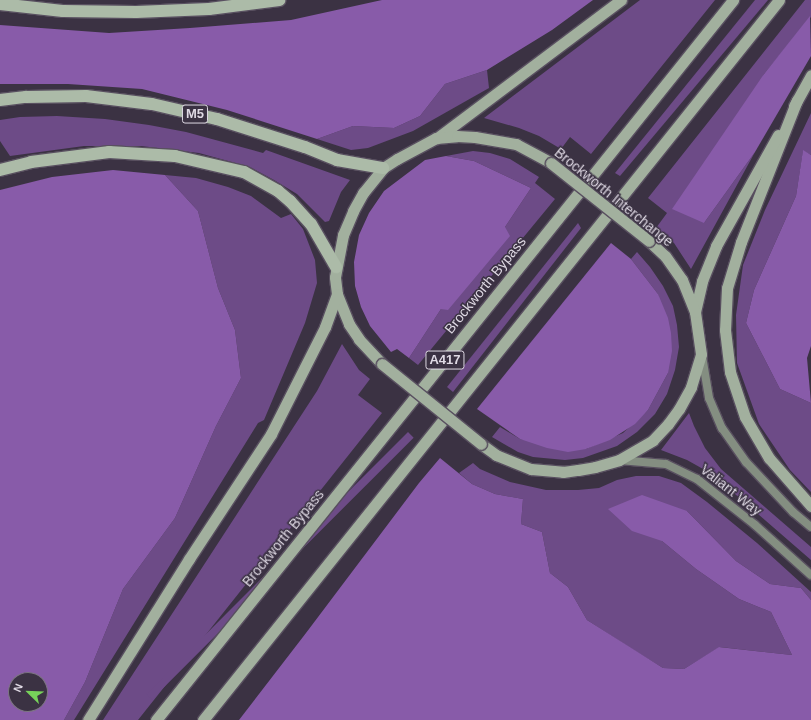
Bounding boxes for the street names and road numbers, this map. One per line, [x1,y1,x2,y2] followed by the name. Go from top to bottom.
[181,103,209,125] road number: M5
[551,144,677,250] street label: Brockworth Interchange
[441,233,529,337] street label: Brockworth Bypass
[425,349,465,371] road number: A417
[697,461,765,519] street label: Valiant Way
[239,486,327,590] street label: Brockworth Bypass

